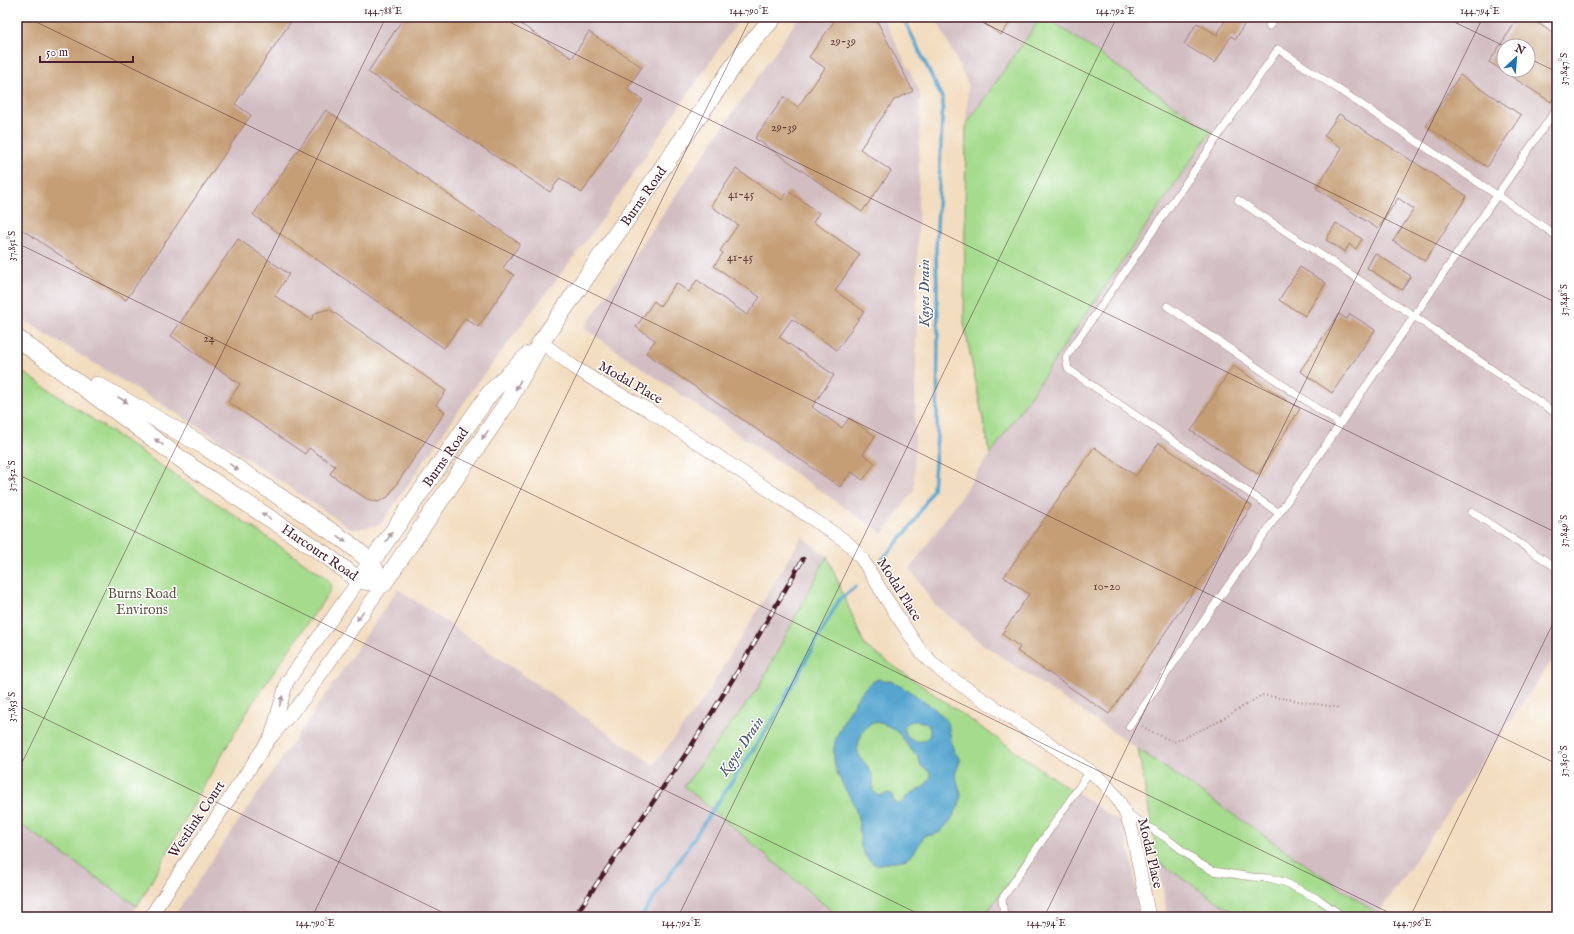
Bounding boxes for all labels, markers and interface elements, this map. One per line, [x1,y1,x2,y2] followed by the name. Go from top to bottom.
[364,5,402,18] text: 144.788°E
[729,5,769,18] text: 144.790°E
[1095,5,1135,18] text: 144.792°E
[1460,5,1500,18] text: 144.794°E
[830,34,856,49] house number: 29-39
[40,38,133,64] scale bar
[1496,38,1536,78] north arrow
[1512,41,1528,58] text: N
[46,45,68,60] text: 50 m
[1558,53,1571,85] text: 37.847°S
[771,120,797,135] house number: 29-39
[617,163,671,230] street label: Burns Road
[728,187,755,202] house number: 41-45
[6,231,19,261] text: 37.851°S
[727,250,754,265] house number: 41-45
[915,259,934,328] water label: Kayes Drain
[1558,284,1571,316] text: 37.848°S
[203,331,215,346] house number: 24
[595,357,666,409] street label: Modal Place
[514,379,521,391] one-way arrow
[117,396,129,403] one-way arrow
[419,424,473,491] street label: Burns Road
[481,430,489,441] one-way arrow
[153,438,164,446] one-way arrow
[6,460,19,492] text: 37.852°S
[229,463,240,471] one-way arrow
[261,512,271,520] one-way arrow
[1558,515,1571,547] text: 37.849°S
[278,521,362,585] street label: Harcourt Road
[385,531,393,542] one-way arrow
[337,535,347,543] one-way arrow
[873,554,926,625] street label: Modal Place
[1093,579,1121,594] house number: 10-20
[108,585,177,619] park label: Burns Road Environs
[356,611,364,622] one-way arrow
[6,692,19,722] text: 37.853°S
[278,695,284,707] one-way arrow
[714,713,768,781] water label: Kayes Drain
[1558,745,1571,777] text: 37.850°S
[164,777,229,862] street label: Westlink Court
[1133,816,1167,891] street label: Modal Place
[295,917,335,930] text: 144.790°E
[661,917,701,930] text: 144.792°E
[1026,917,1066,930] text: 144.794°E
[1393,917,1431,930] text: 144.796°E

